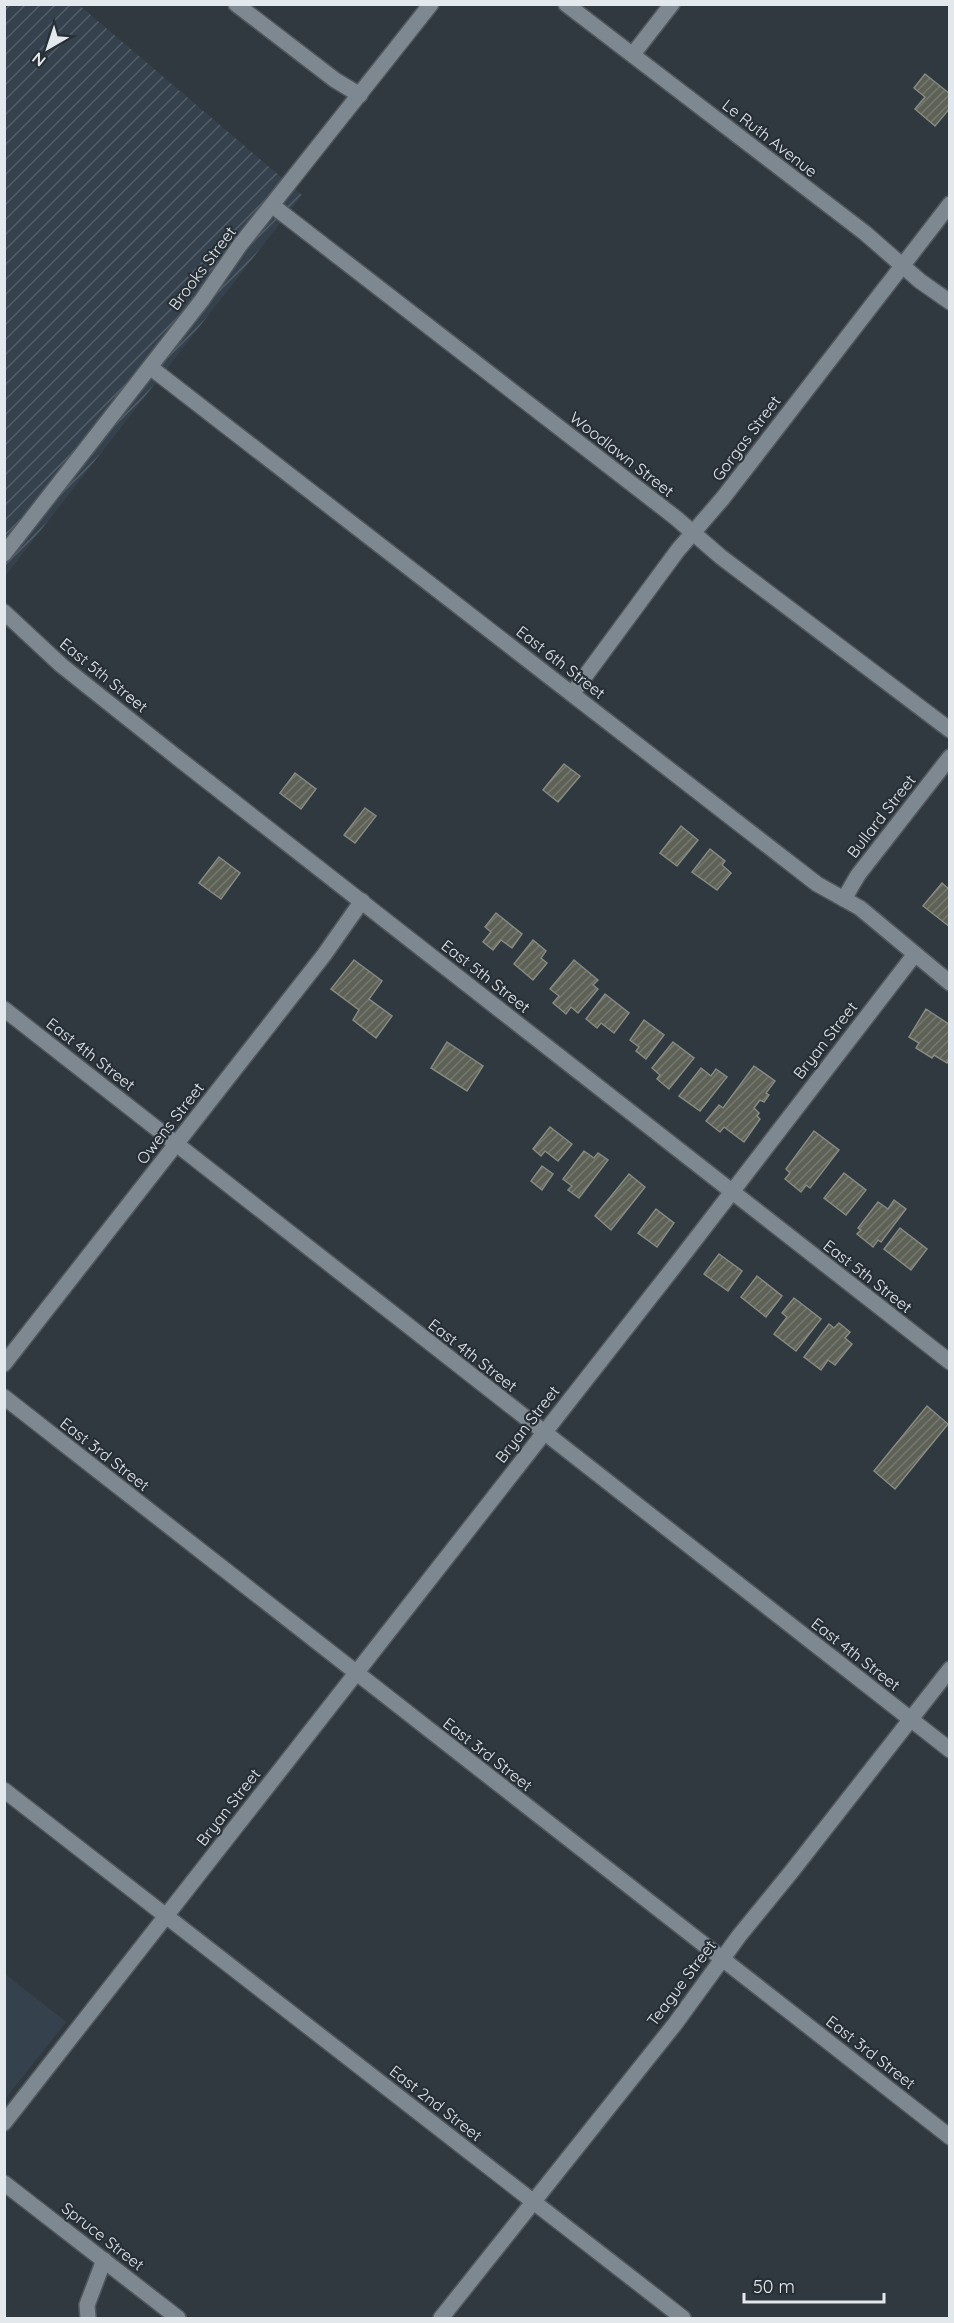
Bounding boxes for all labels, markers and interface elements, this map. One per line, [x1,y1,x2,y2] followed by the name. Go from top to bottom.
[18,18,78,78] north arrow
[28,48,49,71] text: N
[718,95,822,181] street label: Le Ruth Avenue
[164,222,240,314] street label: Brooks Street
[707,391,785,485] street label: Gorgas Street
[566,407,678,501] street label: Woodlawn Street
[513,621,609,703] street label: East 6th Street
[56,633,152,717] street label: East 5th Street
[842,770,920,862] street label: Bullard Street
[438,935,534,1017] street label: East 5th Street
[789,997,861,1083] street label: Bryan Street
[43,1013,139,1095] street label: East 4th Street
[132,1078,208,1168] street label: Owens Street
[820,1235,916,1317] street label: East 5th Street
[425,1314,521,1396] street label: East 4th Street
[491,1381,563,1467] street label: Bryan Street
[56,1413,154,1495] street label: East 3rd Street
[808,1613,904,1695] street label: East 4th Street
[439,1713,537,1795] street label: East 3rd Street
[192,1764,264,1850] street label: Bryan Street
[642,1936,720,2030] street label: Teague Street
[822,2011,920,2093] street label: East 3rd Street
[386,2061,486,2145] street label: East 2nd Street
[58,2198,148,2274] street label: Spruce Street
[744,2266,884,2304] scale bar
[753,2275,795,2298] text: 50 m

